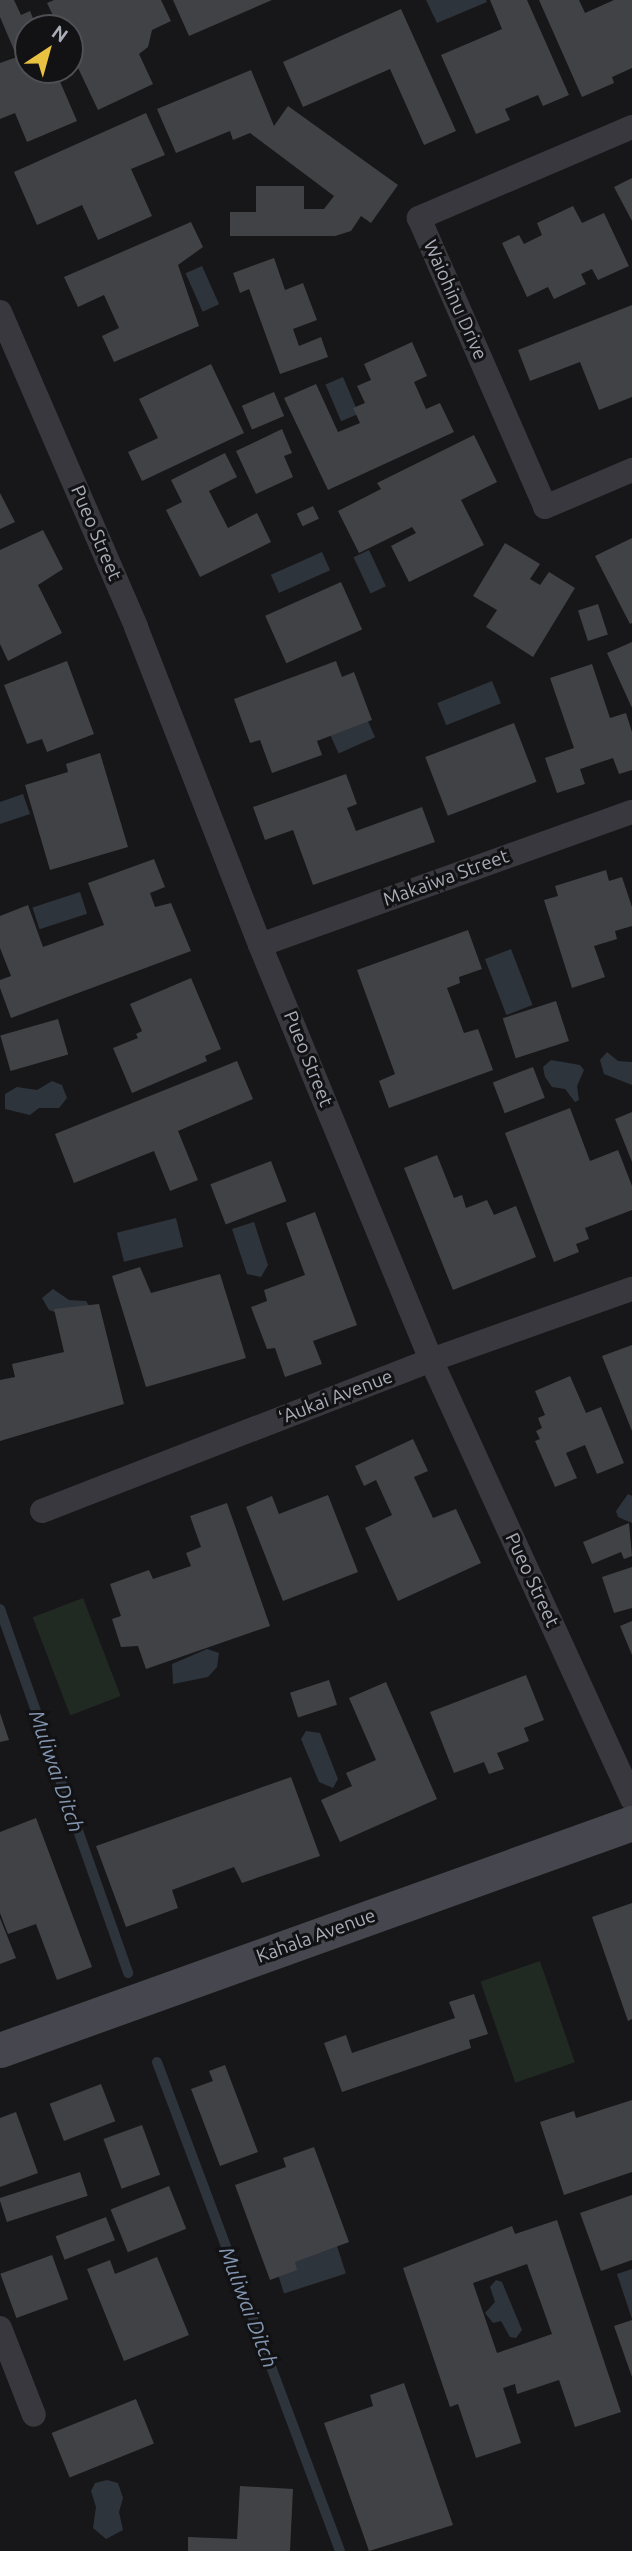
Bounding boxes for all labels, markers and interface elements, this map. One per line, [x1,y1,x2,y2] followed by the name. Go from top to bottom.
[14,14,84,84] north arrow
[48,21,72,47] text: N
[418,236,492,364] street label: Waiohinu Drive
[66,482,126,584] street label: Pueo Street
[380,845,512,911] street label: Makaiwa Street
[278,1008,338,1110] street label: Pueo Street
[276,1365,396,1429] street label: ʻAukai Avenue
[500,1529,564,1631] street label: Pueo Street
[24,1707,90,1835] water label: Muliwai Ditch
[253,1904,379,1968] street label: Kahala Avenue
[214,2243,284,2371] water label: Muliwai Ditch

